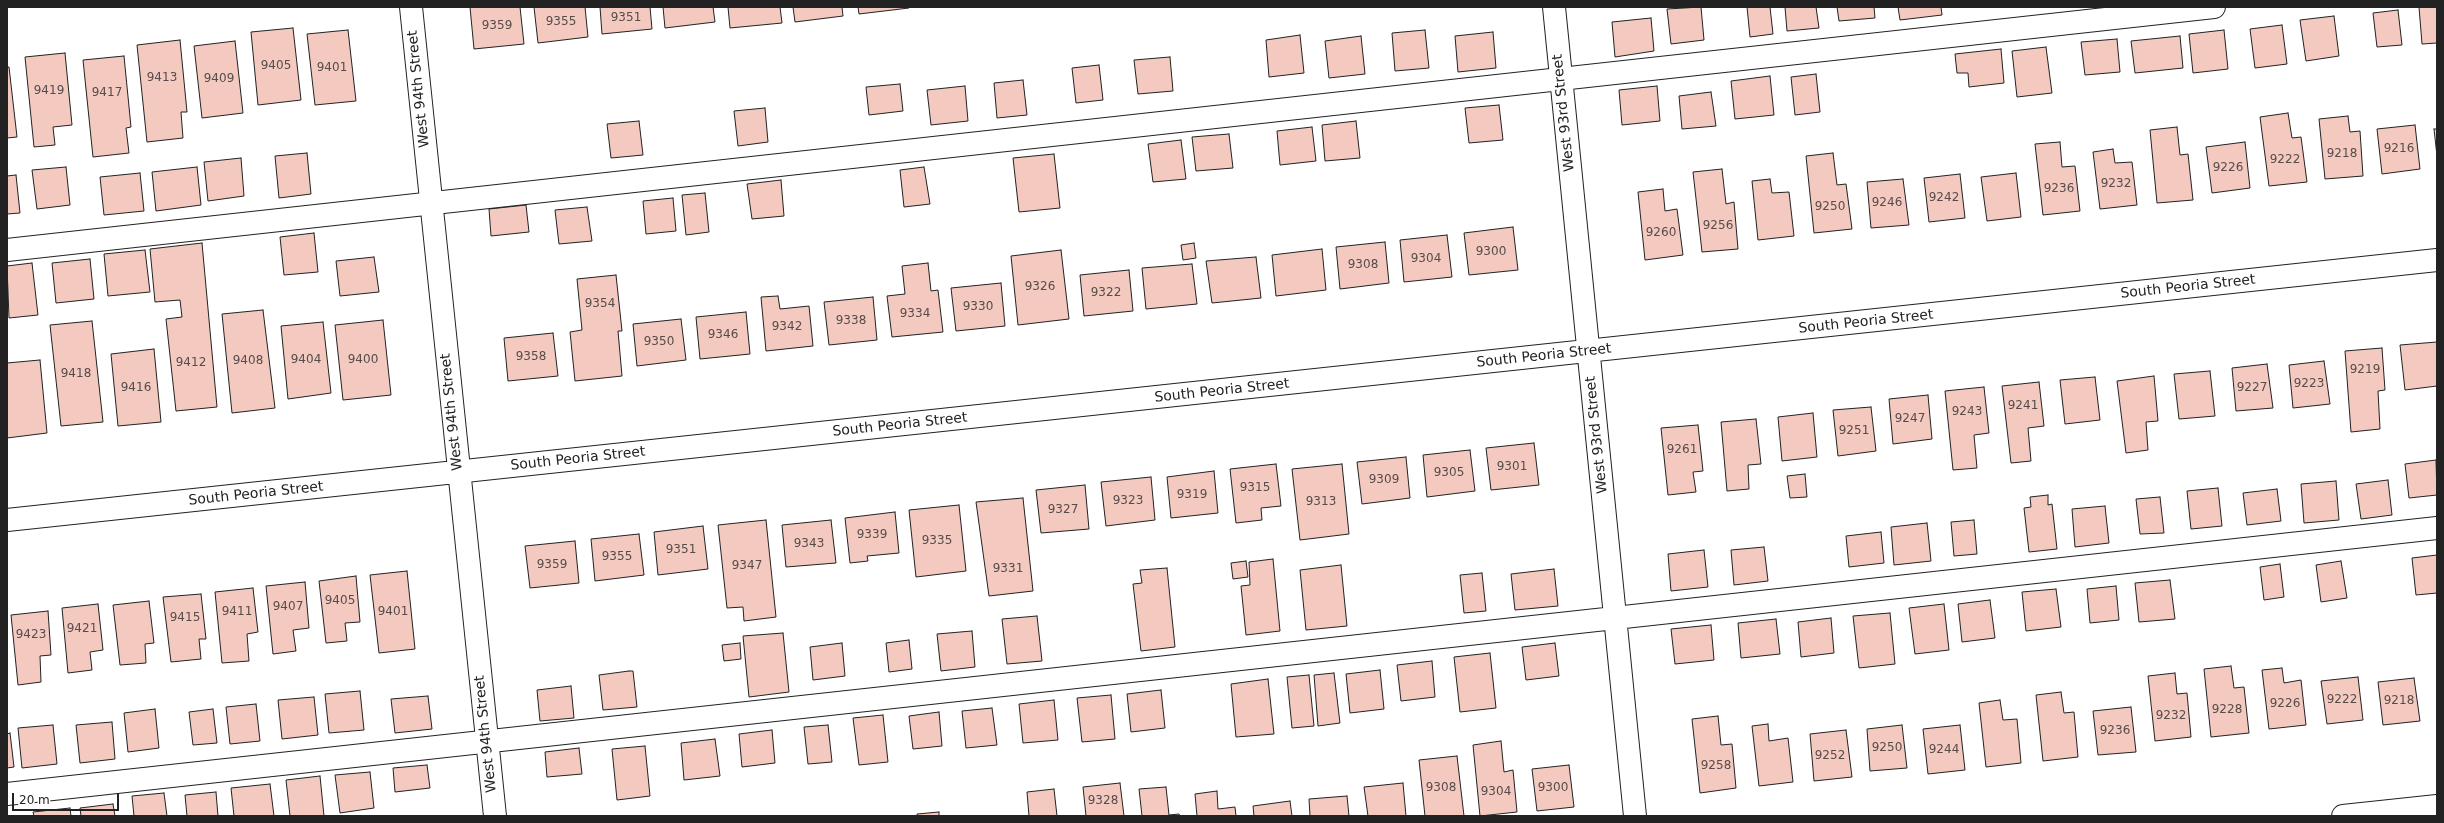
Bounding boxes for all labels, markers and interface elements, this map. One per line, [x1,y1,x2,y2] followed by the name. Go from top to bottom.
[611,11,641,25] house number: 9351
[546,15,576,29] house number: 9355
[482,19,512,33] house number: 9359
[404,29,434,149] street label: West 94th Street
[1549,53,1579,173] street label: West 93rd Street
[261,59,291,73] house number: 9405
[317,61,347,75] house number: 9401
[147,71,177,85] house number: 9413
[204,72,234,86] house number: 9409
[34,84,64,98] house number: 9419
[92,86,122,100] house number: 9417
[2384,142,2414,156] house number: 9216
[2327,147,2357,161] house number: 9218
[2270,153,2300,167] house number: 9222
[2213,161,2243,175] house number: 9226
[2101,177,2131,191] house number: 9232
[2044,182,2074,196] house number: 9236
[1929,191,1959,205] house number: 9242
[1872,196,1902,210] house number: 9246
[1815,200,1845,214] house number: 9250
[1703,219,1733,233] house number: 9256
[1646,226,1676,240] house number: 9260
[1476,245,1506,259] house number: 9300
[1411,252,1441,266] house number: 9304
[1348,258,1378,272] house number: 9308
[2120,272,2256,302] street label: South Peoria Street
[1025,280,1055,294] house number: 9326
[1091,286,1121,300] house number: 9322
[585,297,615,311] house number: 9354
[963,300,993,314] house number: 9330
[900,307,930,321] house number: 9334
[1798,307,1934,337] street label: South Peoria Street
[836,314,866,328] house number: 9338
[772,320,802,334] house number: 9342
[708,328,738,342] house number: 9346
[644,335,674,349] house number: 9350
[1476,341,1612,371] street label: South Peoria Street
[516,350,546,364] house number: 9358
[437,352,467,472] street label: West 94th Street
[291,353,321,367] house number: 9404
[348,353,378,367] house number: 9400
[233,354,263,368] house number: 9408
[176,356,206,370] house number: 9412
[2350,363,2380,377] house number: 9219
[61,367,91,381] house number: 9418
[1582,375,1612,495] street label: West 93rd Street
[1154,376,1290,406] street label: South Peoria Street
[2294,377,2324,391] house number: 9223
[121,381,151,395] house number: 9416
[2237,381,2267,395] house number: 9227
[2008,399,2038,413] house number: 9241
[1952,405,1982,419] house number: 9243
[832,410,968,440] street label: South Peoria Street
[1895,412,1925,426] house number: 9247
[1839,424,1869,438] house number: 9251
[1667,443,1697,457] house number: 9261
[510,444,646,474] street label: South Peoria Street
[1497,460,1527,474] house number: 9301
[1434,466,1464,480] house number: 9305
[1369,473,1399,487] house number: 9309
[188,479,324,509] street label: South Peoria Street
[1240,481,1270,495] house number: 9315
[1177,488,1207,502] house number: 9319
[1113,494,1143,508] house number: 9323
[1306,495,1336,509] house number: 9313
[1048,503,1078,517] house number: 9327
[857,528,887,542] house number: 9339
[922,534,952,548] house number: 9335
[794,537,824,551] house number: 9343
[666,543,696,557] house number: 9351
[602,550,632,564] house number: 9355
[537,558,567,572] house number: 9359
[732,559,762,573] house number: 9347
[993,562,1023,576] house number: 9331
[325,594,355,608] house number: 9405
[273,600,303,614] house number: 9407
[222,605,252,619] house number: 9411
[378,605,408,619] house number: 9401
[170,611,200,625] house number: 9415
[67,622,97,636] house number: 9421
[16,628,46,642] house number: 9423
[471,674,501,794] street label: West 94th Street
[2327,693,2357,707] house number: 9222
[2384,694,2414,708] house number: 9218
[2270,697,2300,711] house number: 9226
[2212,703,2242,717] house number: 9228
[2156,709,2186,723] house number: 9232
[2100,724,2130,738] house number: 9236
[1872,741,1902,755] house number: 9250
[1929,743,1959,757] house number: 9244
[1815,749,1845,763] house number: 9252
[1701,759,1731,773] house number: 9258
[1426,781,1456,795] house number: 9308
[1538,781,1568,795] house number: 9300
[14,785,121,811] scale bar
[1481,785,1511,799] house number: 9304
[19,793,50,807] text: 20 m
[1088,794,1118,808] house number: 9328

